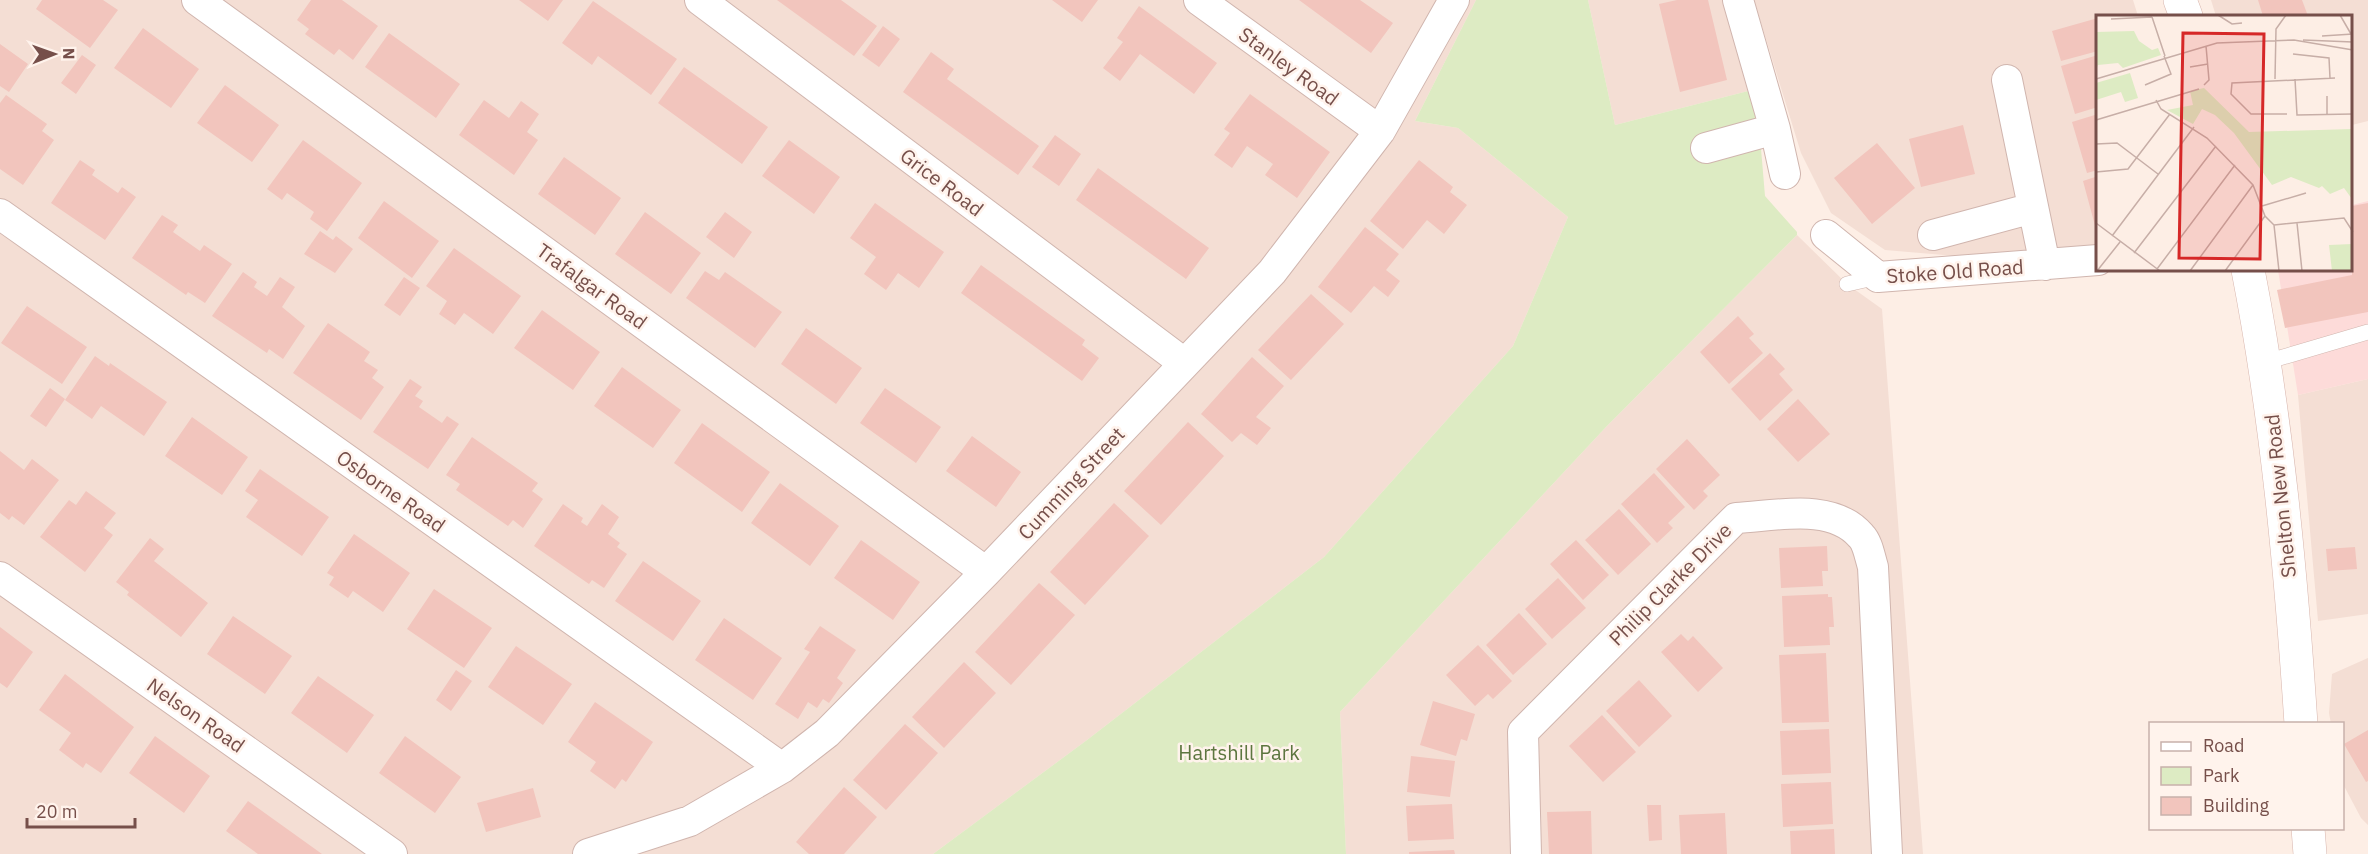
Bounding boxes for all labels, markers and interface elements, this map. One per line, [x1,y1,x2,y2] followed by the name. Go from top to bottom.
[2096,15,2353,272] inset map
[1233,20,1345,112] street label: Stanley Road
[24,24,84,84] north arrow
[59,48,79,60] text: N
[895,142,989,222] street label: Grice Road
[531,237,653,335] street label: Trafalgar Road
[1885,253,2025,289] street label: Stoke Old Road
[2258,413,2302,579] street label: Shelton New Road
[1012,421,1130,545] street label: Cumming Street
[331,443,451,539] street label: Osborne Road
[1603,517,1737,651] street label: Philip Clarke Drive
[142,671,250,759] street label: Nelson Road
[2149,722,2344,830] legend
[2203,734,2244,757] text: Road
[1178,739,1300,766] park label: Hartshill Park
[2203,764,2240,787] text: Park
[27,791,135,829] scale bar
[2203,794,2270,817] text: Building
[36,800,78,823] text: 20 m

